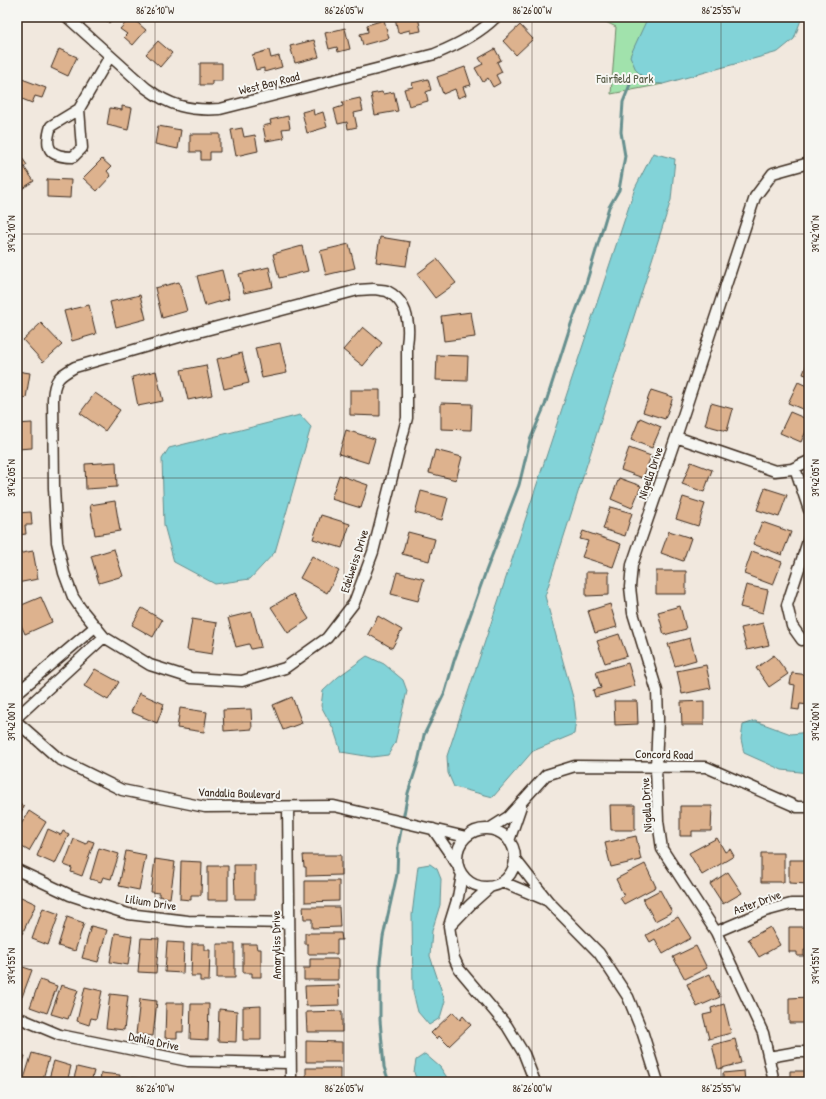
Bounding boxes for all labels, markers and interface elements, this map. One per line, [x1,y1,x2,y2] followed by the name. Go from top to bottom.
[136,4,175,17] text: 86°26'10"W
[325,4,364,17] text: 86°26'05"W
[512,4,552,17] text: 86°26'00"W
[702,4,741,17] text: 86°25'55"W
[237,67,301,99] street label: West Bay Road
[596,70,653,87] park label: Fairfield Park
[5,216,18,253] text: 39°42'10"N
[809,216,822,253] text: 39°42'10"N
[633,444,667,501] street label: Nigella Drive
[5,459,18,497] text: 39°42'05"N
[809,459,822,497] text: 39°42'05"N
[336,527,372,595] street label: Edelweiss Drive
[5,703,18,741] text: 39°42'00"N
[809,703,822,741] text: 39°42'00"N
[635,745,693,763] street label: Concord Road
[636,777,656,833] street label: Nigella Drive
[198,783,281,803] street label: Vandalia Boulevard
[731,886,783,918] street label: Aster Drive
[124,890,178,914] street label: Lilium Drive
[267,910,285,980] street label: Amaryliss Drive
[5,948,18,984] text: 39°41'55"N
[809,948,822,984] text: 39°41'55"N
[127,1027,181,1055] street label: Dahlia Drive
[136,1082,175,1095] text: 86°26'10"W
[325,1082,364,1095] text: 86°26'05"W
[512,1082,552,1095] text: 86°26'00"W
[702,1082,741,1095] text: 86°25'55"W

